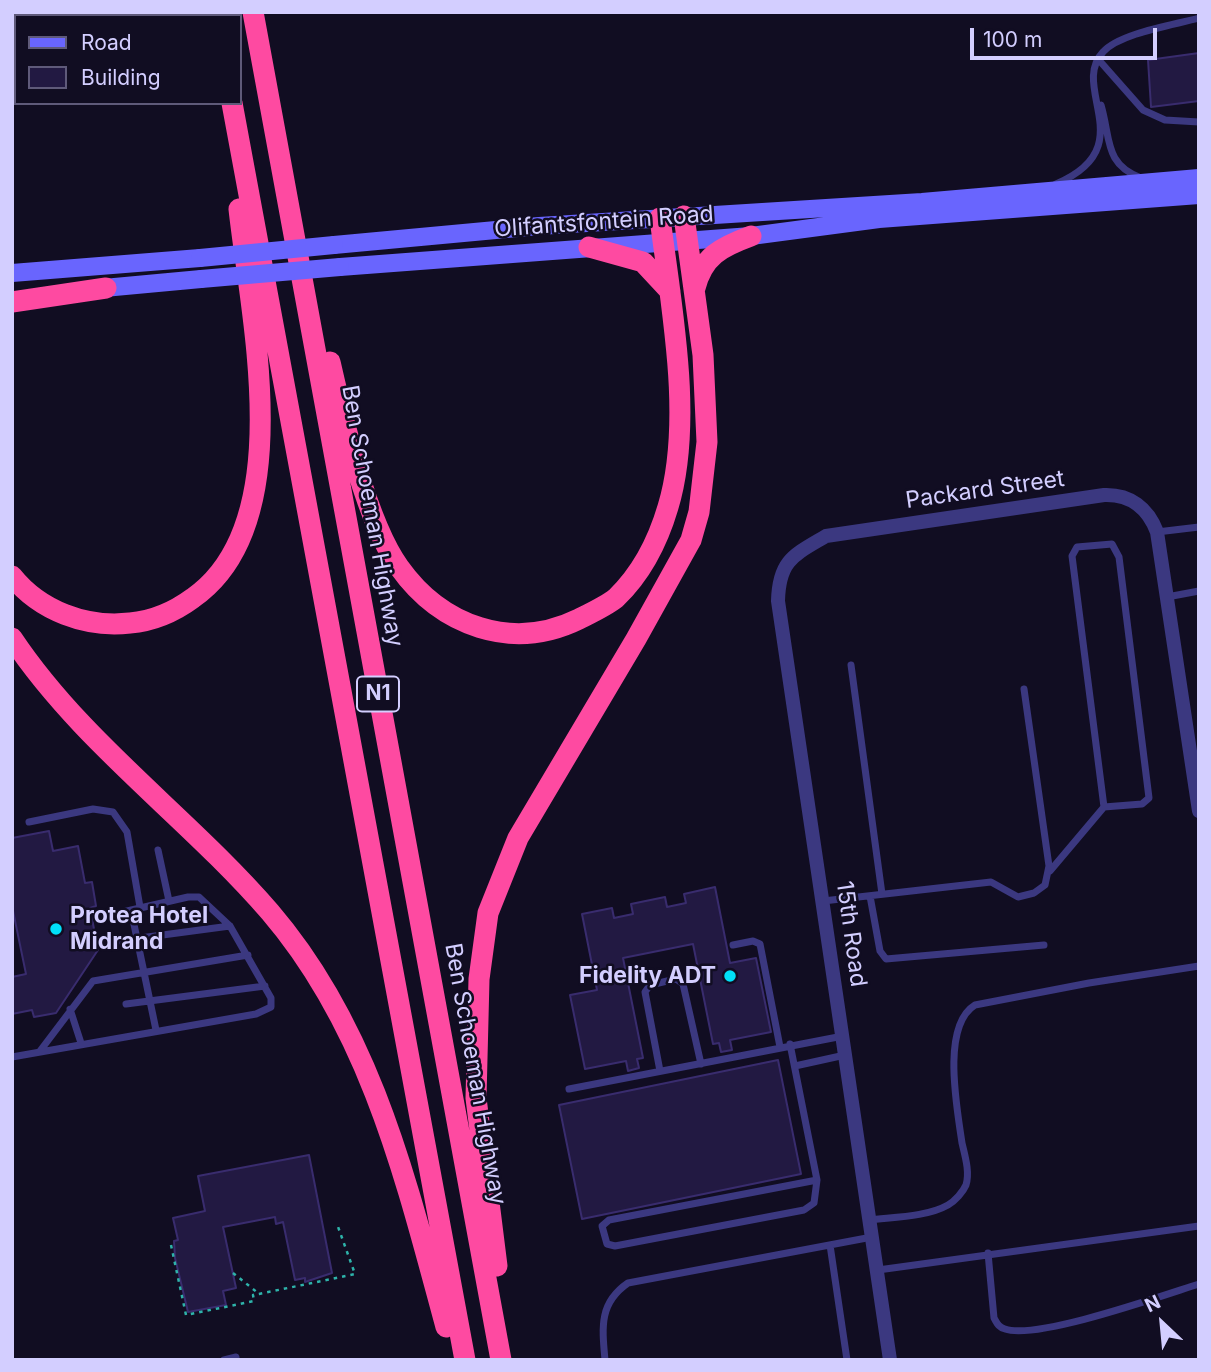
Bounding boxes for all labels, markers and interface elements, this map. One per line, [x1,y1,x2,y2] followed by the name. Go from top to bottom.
[14,14,242,105] legend
[973,14,1160,58] scale bar
[983,27,1042,52] text: 100 m
[81,30,132,55] text: Road
[81,65,161,90] text: Building
[493,201,715,243] street label: Olifantsfontein Road
[335,383,409,649] street label: Ben Schoeman Highway
[904,465,1066,515] street label: Packard Street
[357,676,399,712] road number: N1
[830,879,872,989] street label: 15th Road
[70,902,208,956] place label: Protea Hotel Midrand
[48,921,64,937] marker: Protea Hotel Midrand
[438,941,512,1207] street label: Ben Schoeman Highway
[579,962,716,990] place label: Fidelity ADT
[722,968,738,984] marker: Fidelity ADT
[1127,1288,1197,1358] north arrow
[1141,1290,1164,1317] text: N

